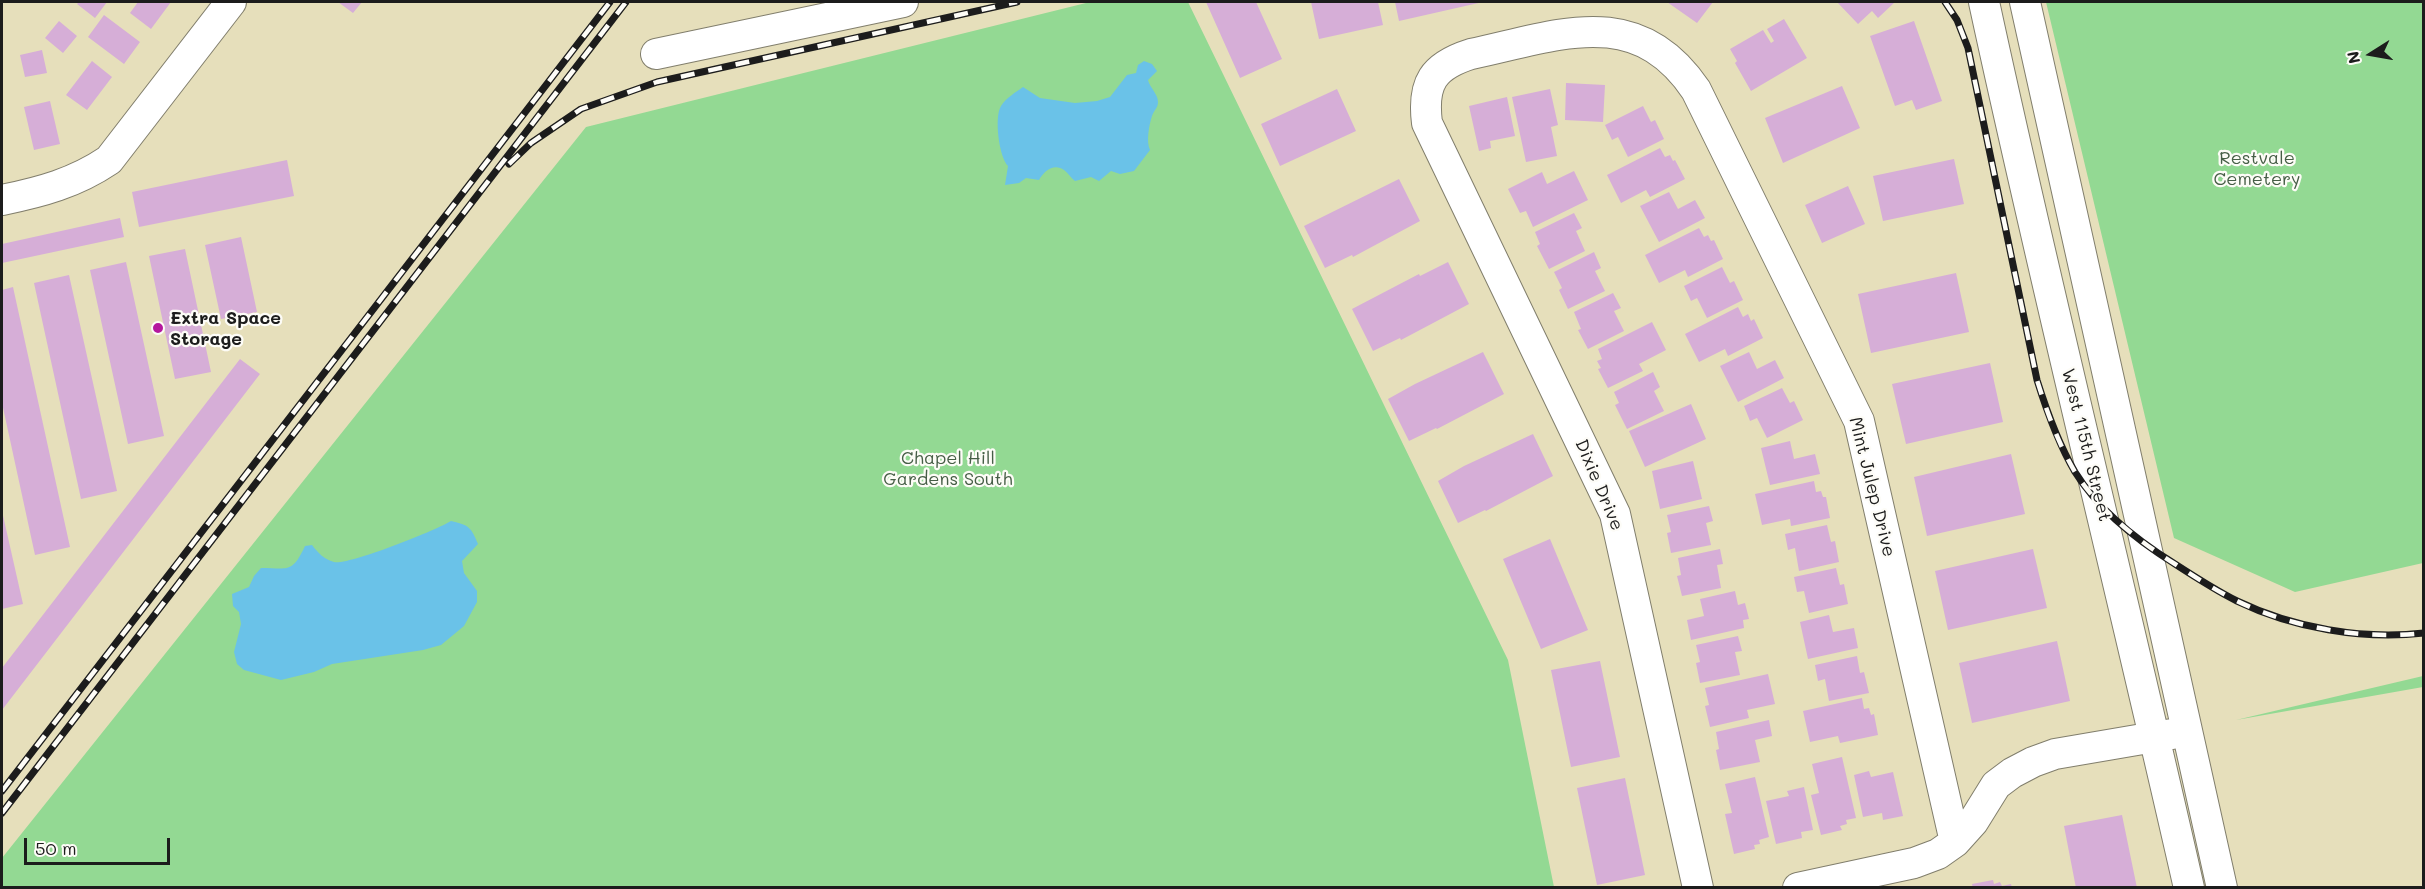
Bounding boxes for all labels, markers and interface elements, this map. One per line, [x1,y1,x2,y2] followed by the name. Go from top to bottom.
[2341,24,2401,84] north arrow
[2341,50,2364,65] text: N
[2214,147,2300,190] park label: Restvale Cemetery
[170,307,281,350] place label: Extra Space Storage
[151,321,165,335] marker: Extra Space Storage
[2057,366,2115,524] street label: West 115th Street
[1844,415,1900,559] street label: Mint Julep Drive
[1570,436,1628,534] street label: Dixie Drive
[883,447,1013,490] park label: Chapel Hill Gardens South
[27,826,172,864] scale bar
[35,836,77,860] text: 50 m

